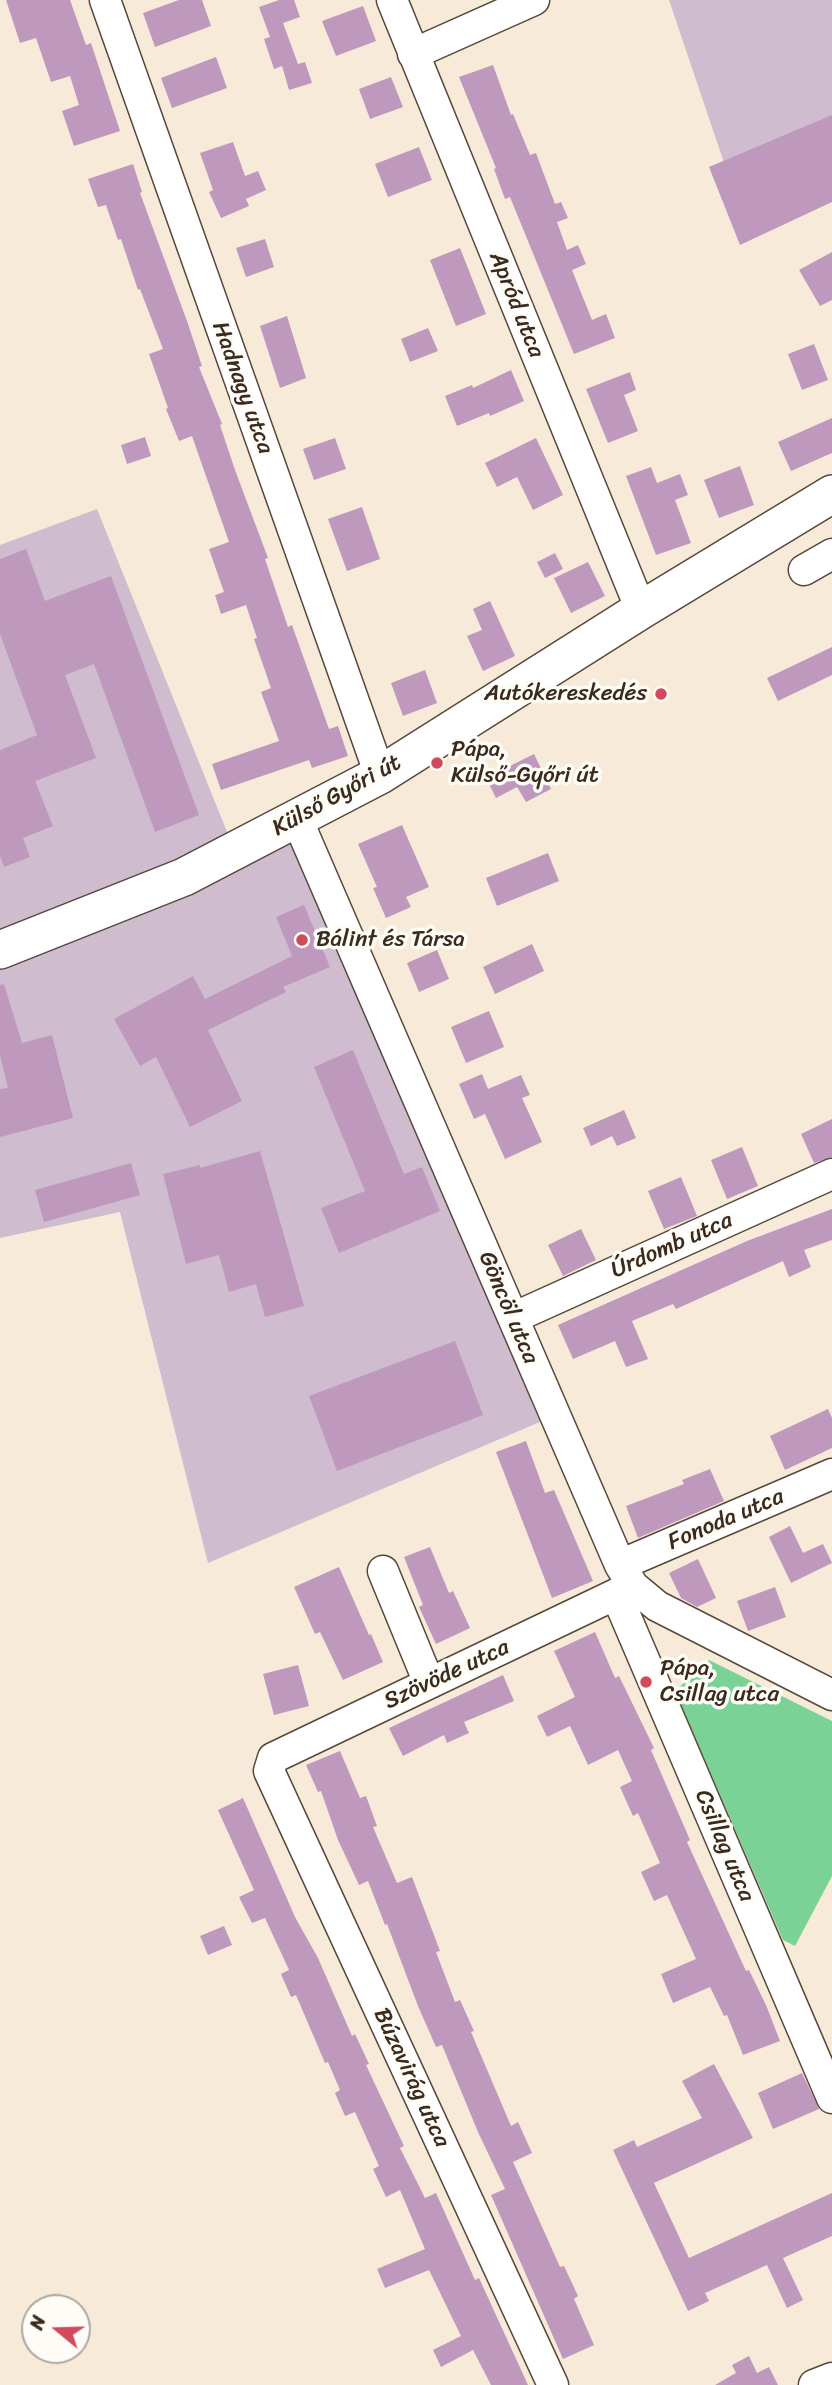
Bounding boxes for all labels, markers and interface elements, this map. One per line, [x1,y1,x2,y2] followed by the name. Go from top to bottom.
[482,248,550,362] street label: Apród utca
[205,318,279,458] street label: Hadnagy utca
[484,680,647,708] place label: Autókereskedés
[653,686,669,702] marker: Autókereskedés
[451,736,599,790] place label: Pápa, Külső-Győri út
[268,749,406,843] street label: Külső Győri út
[429,755,445,771] marker: Pápa, Külső-Győri út
[316,926,465,954] place label: Bálint és Társa
[294,932,310,948] marker: Bálint és Társa
[607,1207,737,1285] street label: Úrdomb utca
[472,1248,544,1368] street label: Göncöl utca
[664,1483,788,1557] street label: Fonoda utca
[380,1634,514,1716] street label: Szövöde utca
[660,1655,779,1709] place label: Pápa, Csillag utca
[638,1674,654,1690] marker: Pápa, Csillag utca
[688,1786,760,1906] street label: Csillag utca
[367,2004,455,2152] street label: Búzavirág utca
[21,2294,91,2364] north arrow
[20,2311,55,2334] text: N

